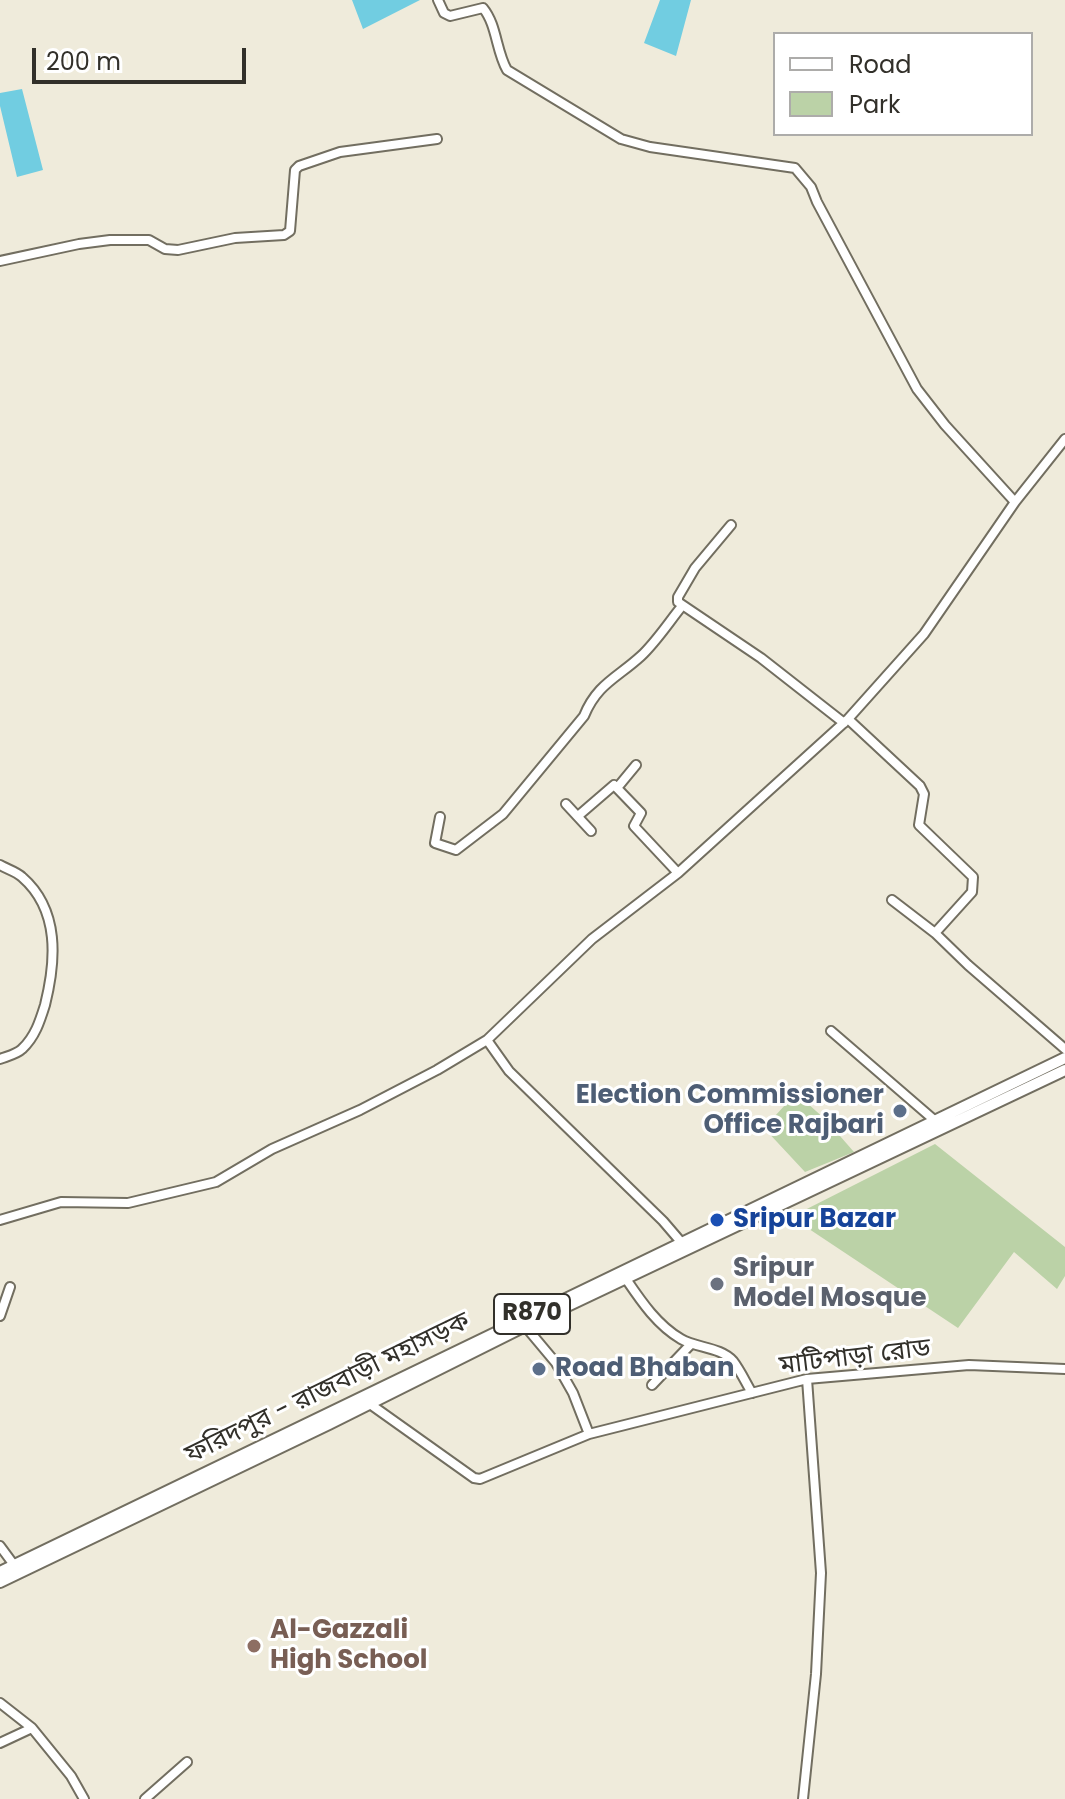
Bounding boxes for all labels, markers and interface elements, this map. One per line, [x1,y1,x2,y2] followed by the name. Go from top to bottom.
[36,32,250,82] scale bar
[773,32,1033,136] legend
[46,45,121,78] text: 200 m
[849,48,911,81] text: Road
[849,88,900,121] text: Park
[576,1080,884,1142] place label: Election Commissioner Office Rajbari
[891,1102,909,1120] marker: Election Commissioner Office Rajbari
[733,1204,896,1236] place label: Sripur Bazar
[708,1211,726,1229] marker: Sripur Bazar
[733,1253,926,1314] place label: Sripur Model Mosque
[708,1275,726,1293] marker: Sripur Model Mosque
[494,1294,570,1334] road number: R870
[181,1306,475,1472] street label: ফরিদপুর - রাজবাড়ী মহাসড়ক
[778,1333,932,1383] street label: মাটিপাড়া রোড
[555,1353,734,1385] place label: Road Bhaban
[530,1360,548,1378] marker: Road Bhaban
[270,1615,427,1676] place label: Al-Gazzali High School
[245,1637,263,1655] marker: Al-Gazzali High School

